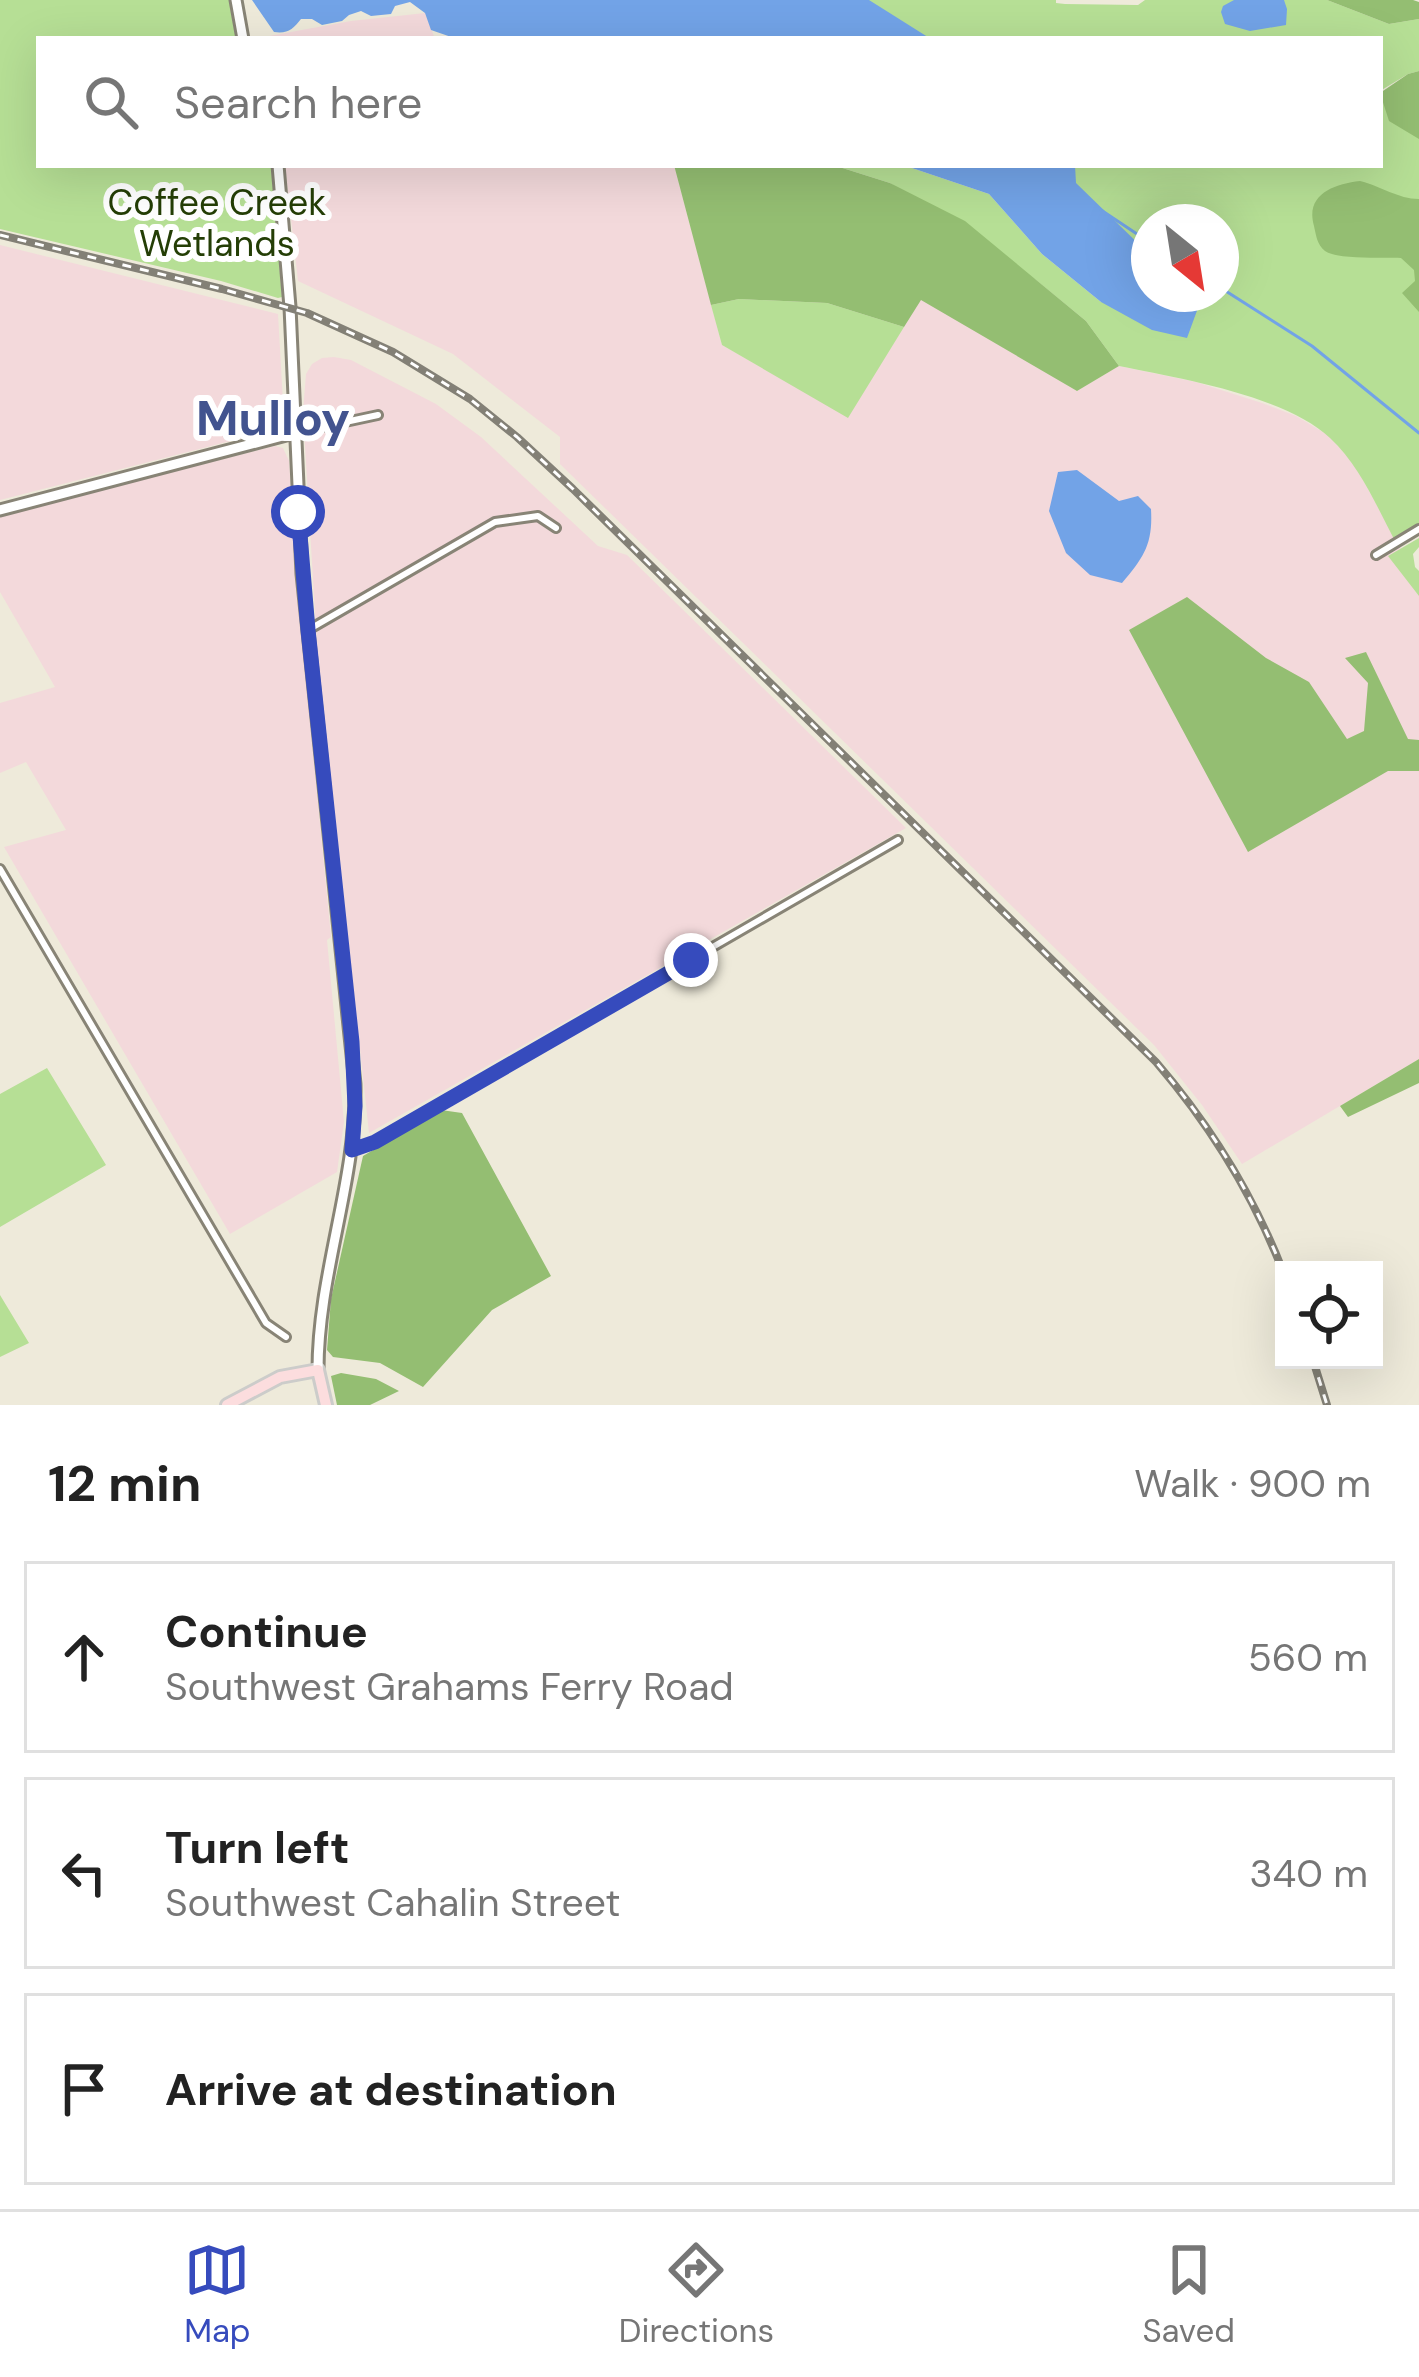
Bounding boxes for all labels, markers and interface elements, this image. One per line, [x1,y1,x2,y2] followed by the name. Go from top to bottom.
[36,36,1383,168] search box
[78,69,144,135] icon: search
[174,73,422,132] text: Search here
[108,179,326,267] park label: Coffee Creek Wetlands
[1131,204,1239,312] north arrow
[196,387,350,450] district label: Mulloy
[271,485,325,539] route start
[664,933,718,987] route end
[1275,1261,1383,1369] map controls
[1275,1261,1383,1369] button: locate
[48,1450,201,1517] text: 12 min
[1134,1458,1371,1509] text: Walk · 900 m
[165,1602,368,1661] text: Continue
[51,1624,117,1690] icon: ahead
[1248,1632,1368,1683] text: 560 m
[165,1661,734,1712] text: Southwest Grahams Ferry Road
[165,1818,349,1877] text: Turn left
[51,1840,117,1906] icon: left
[1249,1848,1368,1899] text: 340 m
[165,1877,621,1928] text: Southwest Cahalin Street
[51,2056,117,2122] icon: arrive
[165,2060,617,2119] text: Arrive at destination
[184,2237,251,2352] tab: Map
[619,2237,774,2352] tab: Directions
[1142,2237,1235,2352] tab: Saved

